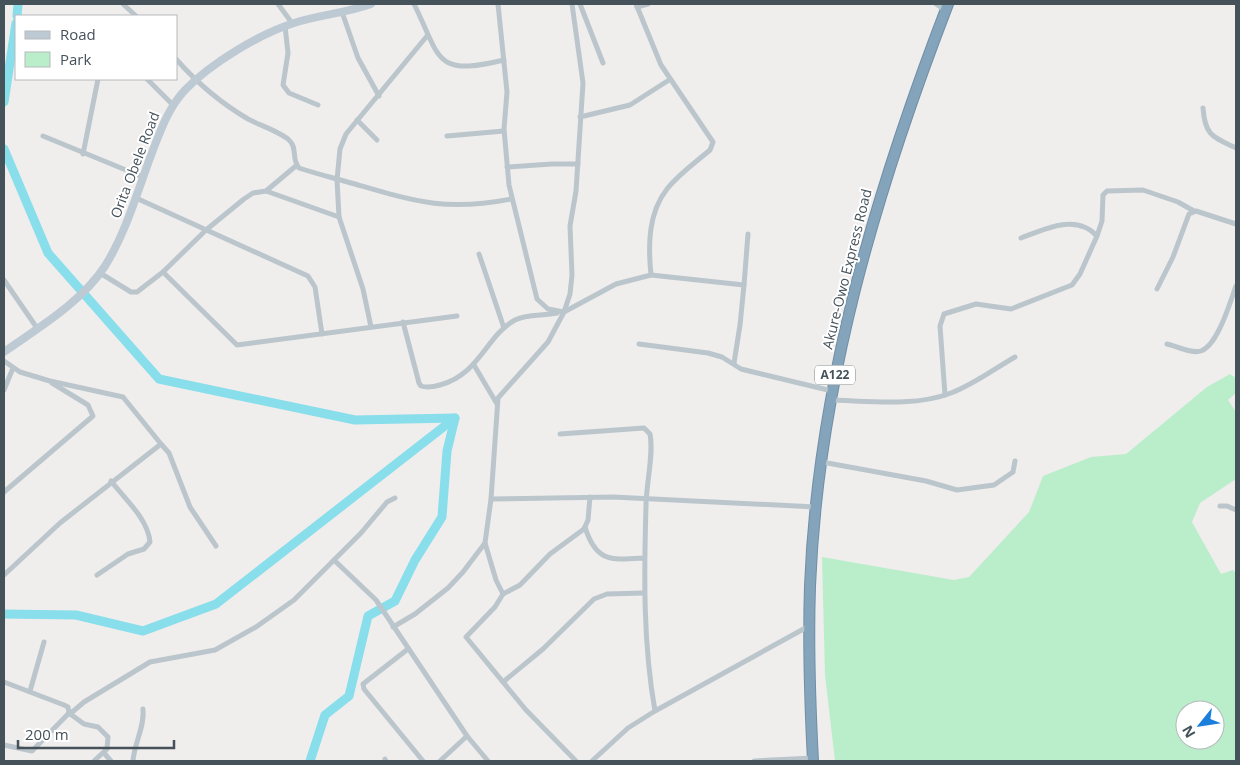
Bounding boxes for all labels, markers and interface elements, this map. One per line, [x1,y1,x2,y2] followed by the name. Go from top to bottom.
[15,15,178,80] legend
[60,24,96,44] text: Road
[60,49,91,69] text: Park
[106,109,164,221] street label: Orita Obele Road
[817,187,876,351] street label: Akure-Owo Express Road
[815,366,855,384] road number: A122
[1175,700,1225,750] north arrow
[18,718,174,750] scale bar
[1177,722,1199,741] text: N
[25,724,69,744] text: 200 m

